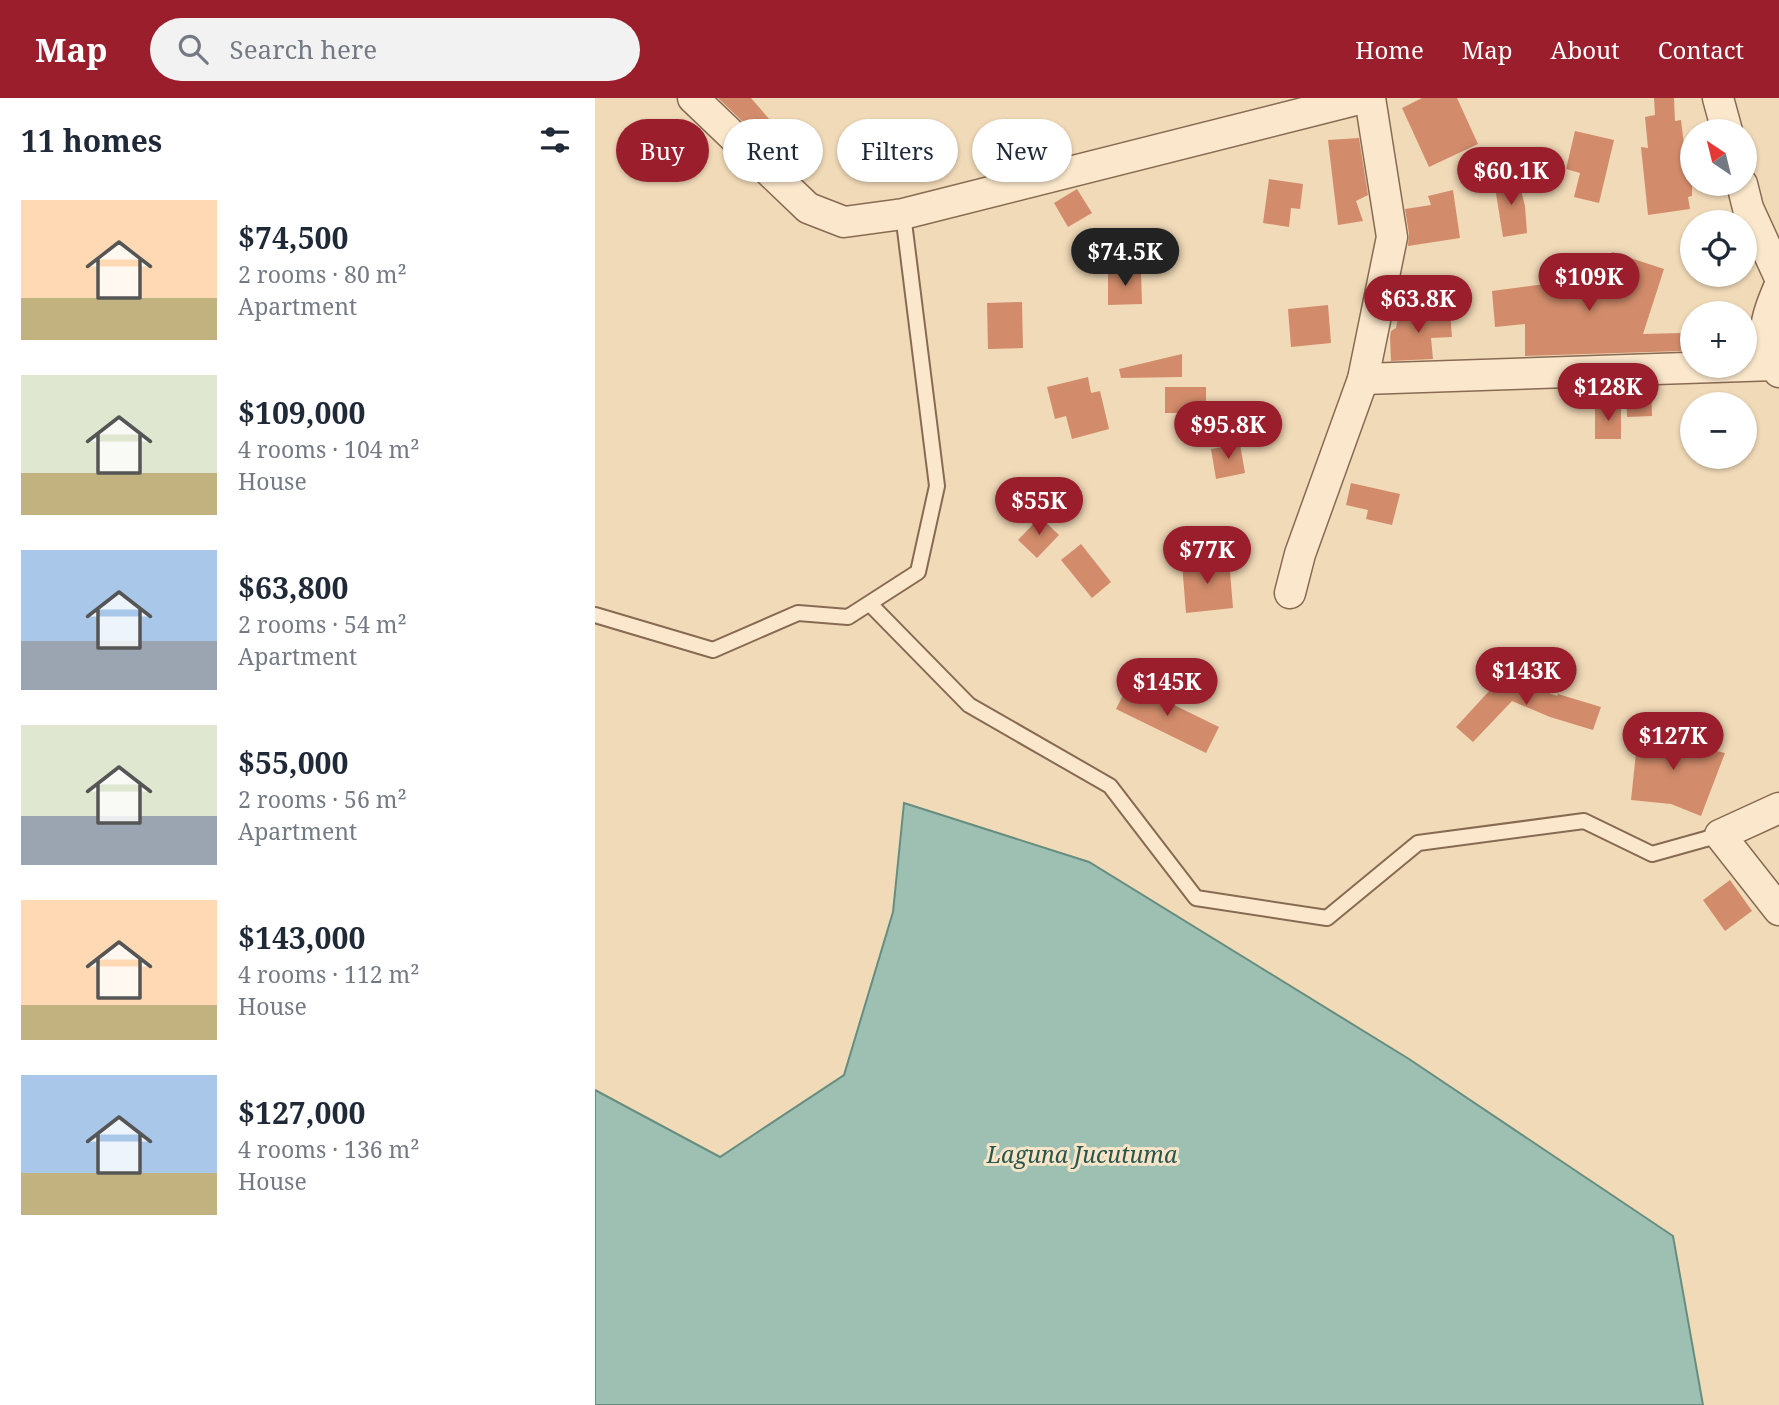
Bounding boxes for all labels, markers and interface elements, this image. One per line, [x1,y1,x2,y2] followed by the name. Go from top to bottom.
[150,18,640,81] search box
[35,27,108,72] text: Map
[174,30,212,68] icon: search
[230,31,377,67] text: Search here
[1355,33,1424,66] text: Home
[1462,33,1513,66] text: Map
[1551,33,1620,66] text: About
[1658,33,1744,66] text: Contact
[616,119,709,182] chip: Buy
[723,119,823,182] chip: Rent
[837,119,958,182] chip: Filters
[972,119,1072,182] chip: New
[1680,119,1757,196] north arrow
[1680,119,1757,469] map controls
[21,120,162,161] text: 11 homes
[536,121,574,159] icon: filters
[1454,148,1568,207] pin: $60.1K
[1473,154,1549,186] text: $60.1K
[1680,210,1757,287] button: locate
[238,217,349,258] text: $74,500
[77,228,161,312] icon: home
[1068,228,1182,288] pin: $74.5K
[1087,235,1163,267] text: $74.5K
[1540,254,1638,313] pin: $109K
[238,258,407,290] text: 2 rooms · 80 m²
[1555,260,1623,292] text: $109K
[1361,275,1475,335] pin: $63.8K
[1380,282,1456,314] text: $63.8K
[238,290,357,322] text: Apartment
[1680,301,1757,378] button: +
[1559,364,1657,423] pin: $128K
[1574,370,1642,402] text: $128K
[238,392,365,433] text: $109,000
[1680,392,1757,469] button: −
[1171,402,1285,461] pin: $95.8K
[77,403,161,487] icon: home
[1190,408,1266,440] text: $95.8K
[238,433,420,465] text: 4 rooms · 104 m²
[238,465,307,497] text: House
[998,478,1080,537] pin: $55K
[1011,484,1067,516] text: $55K
[1166,526,1248,586] pin: $77K
[1179,533,1235,565] text: $77K
[238,567,349,608] text: $63,800
[77,578,161,662] icon: home
[238,608,407,640] text: 2 rooms · 54 m²
[238,640,357,672] text: Apartment
[1477,648,1575,707] pin: $143K
[1492,654,1560,686] text: $143K
[1118,658,1216,718] pin: $145K
[1133,665,1201,697] text: $145K
[1624,712,1722,772] pin: $127K
[1639,719,1707,751] text: $127K
[238,742,349,783] text: $55,000
[77,753,161,837] icon: home
[238,783,407,815] text: 2 rooms · 56 m²
[238,815,357,847] text: Apartment
[238,917,365,958] text: $143,000
[77,928,161,1012] icon: home
[238,958,420,990] text: 4 rooms · 112 m²
[238,990,307,1022] text: House
[238,1092,365,1133] text: $127,000
[77,1103,161,1187] icon: home
[238,1133,420,1165] text: 4 rooms · 136 m²
[986,1138,1178,1170] water label: Laguna Jucutuma
[238,1165,307,1197] text: House

